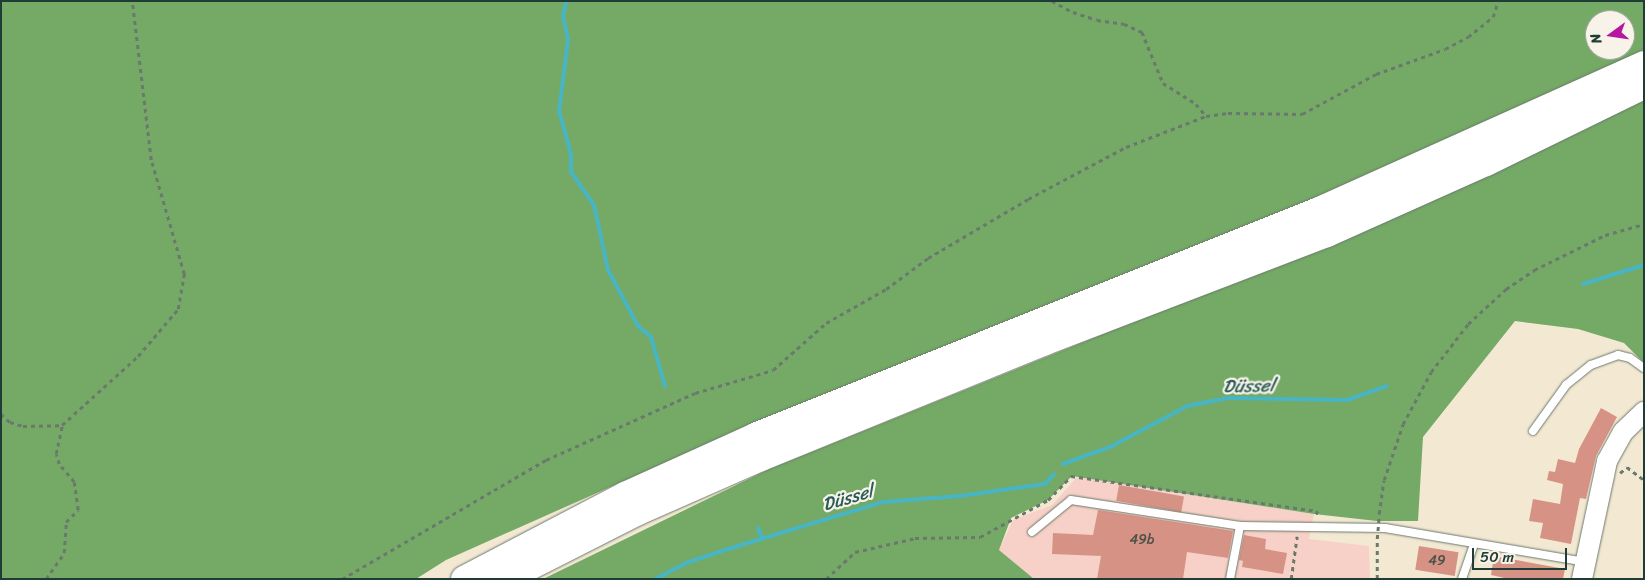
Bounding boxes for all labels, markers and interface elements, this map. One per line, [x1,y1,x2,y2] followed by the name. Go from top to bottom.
[1585,10,1635,60] north arrow
[1583,31,1609,46] text: N
[1223,375,1275,397] water label: Düssel
[820,481,876,515] water label: Düssel
[1129,532,1155,548] house number: 49b
[1475,538,1570,570] scale bar
[1480,544,1514,570] text: 50 m
[1428,553,1446,569] house number: 49

